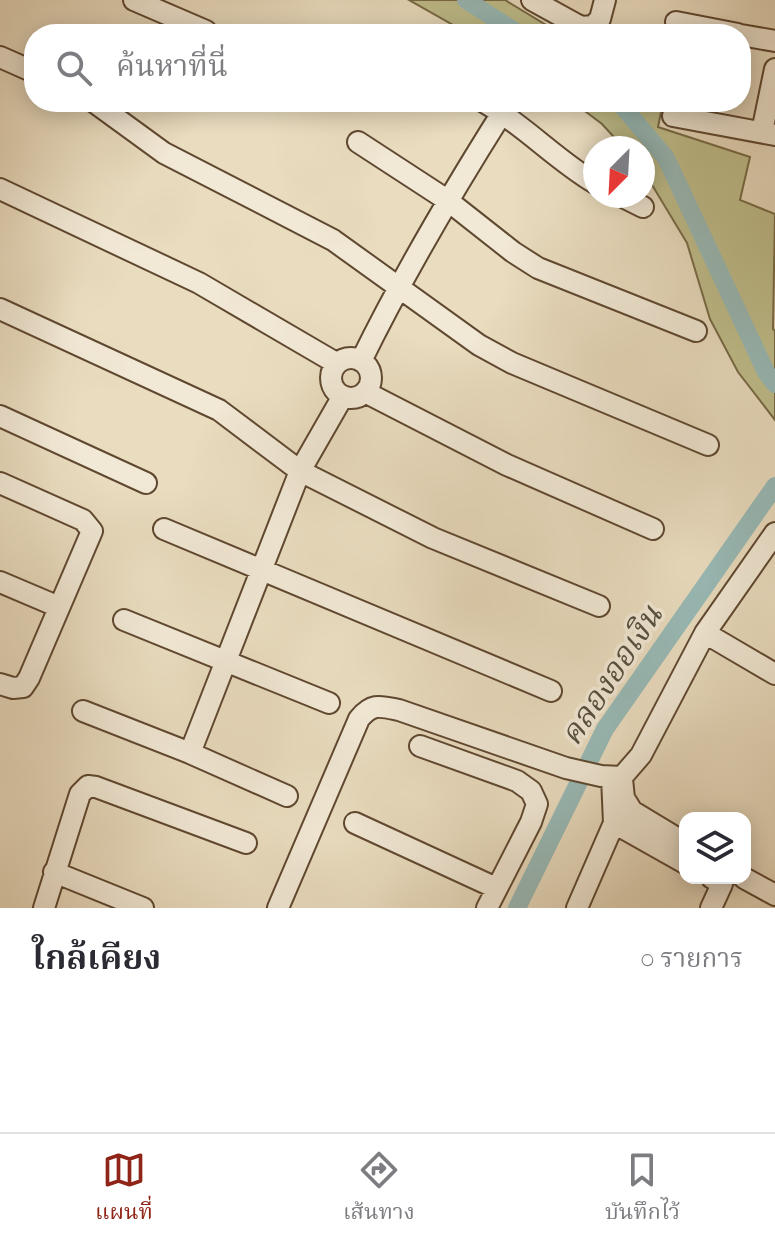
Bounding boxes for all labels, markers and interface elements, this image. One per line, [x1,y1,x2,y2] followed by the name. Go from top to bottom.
[24,24,751,112] search box
[52,46,96,90] icon: search
[116,49,228,84] text: ค้นหาที่นี่
[583,136,655,208] north arrow
[552,597,670,752] water label: คลองออเงิน
[679,812,751,884] map controls
[679,812,751,884] button: layers
[32,938,161,978] text: ใกล้เคียง
[640,943,743,974] text: 0 รายการ
[95,1148,153,1231] tab: แผนที่
[343,1148,415,1231] tab: เส้นทาง
[605,1148,680,1231] tab: บันทึกไว้

